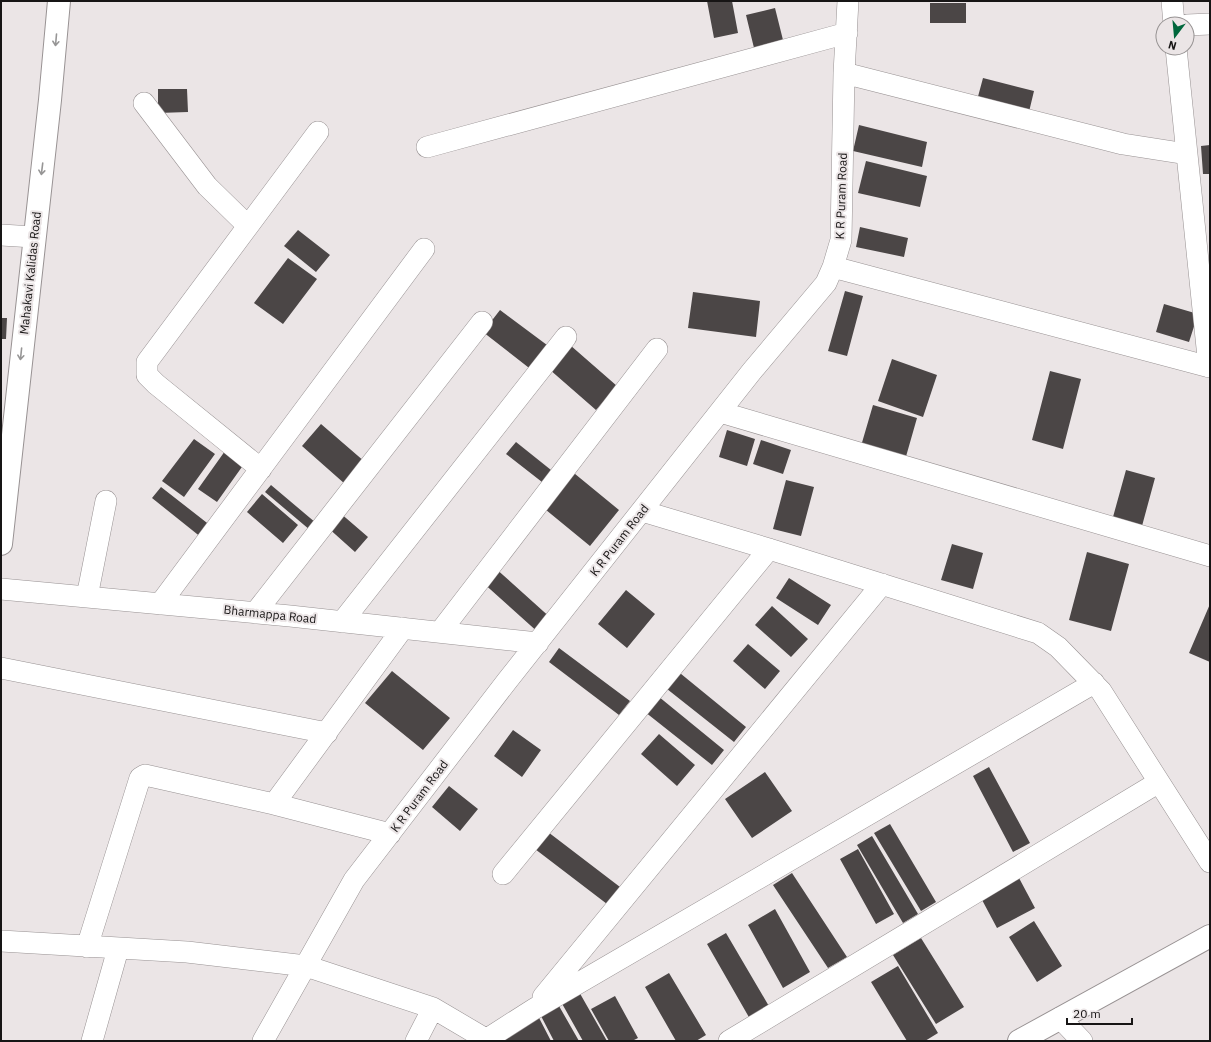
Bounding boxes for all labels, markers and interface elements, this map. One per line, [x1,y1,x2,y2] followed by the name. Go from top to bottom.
[1155,16,1195,56] north arrow
[52,33,59,46] one-way arrow
[1166,38,1178,53] text: N
[832,152,850,240] street label: K R Puram Road
[38,162,46,175] one-way arrow
[16,211,44,335] street label: Mahakavi Kalidas Road
[18,347,25,360] one-way arrow
[586,501,652,579] street label: K R Puram Road
[223,602,317,626] street label: Bharmappa Road
[387,757,451,835] street label: K R Puram Road
[1067,1000,1132,1026] scale bar
[1073,1006,1101,1021] text: 20 m

